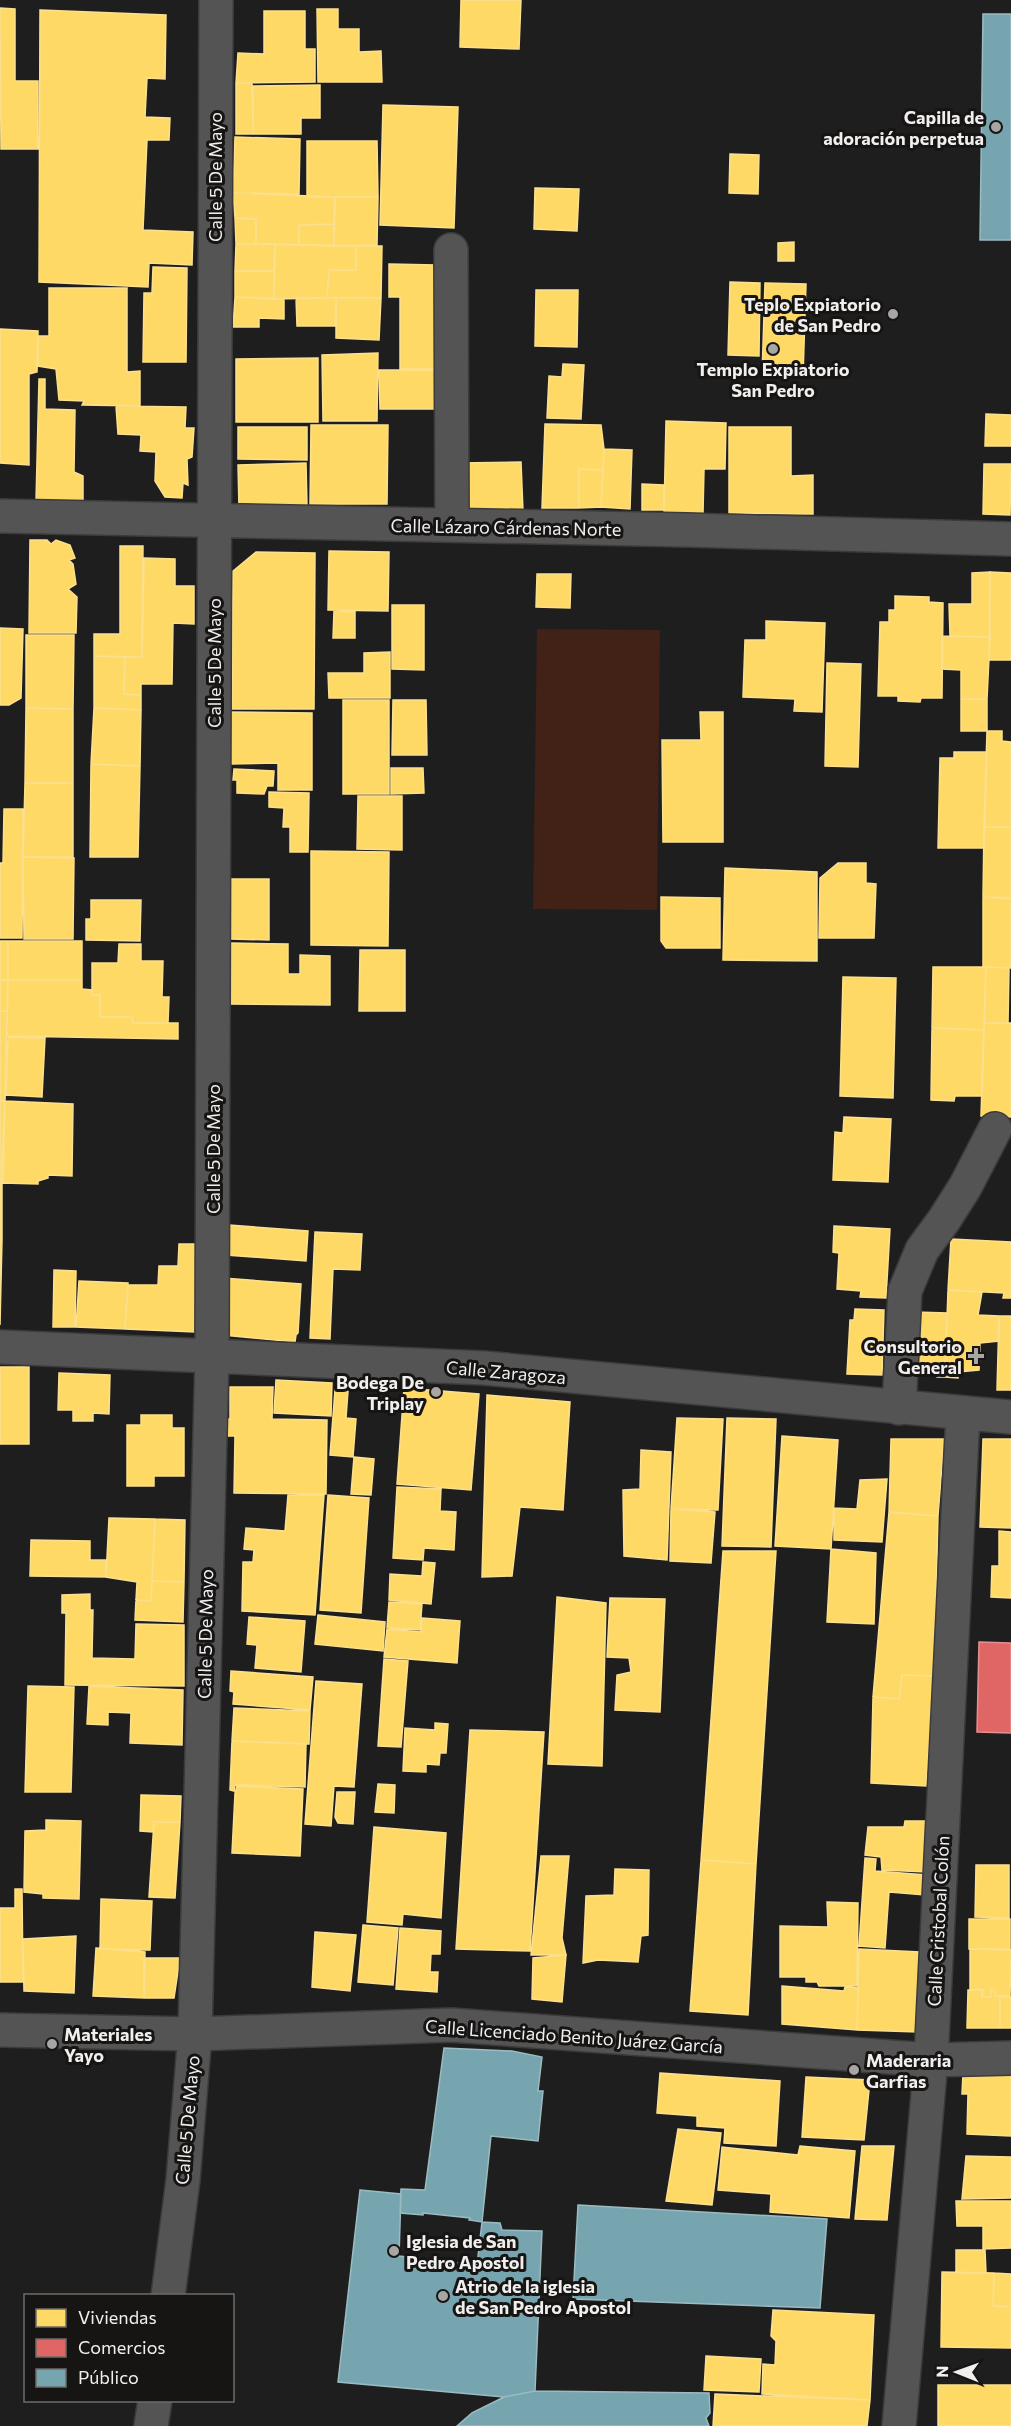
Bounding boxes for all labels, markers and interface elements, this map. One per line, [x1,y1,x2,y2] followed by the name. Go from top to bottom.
[823,106,984,149] place label: Capilla de adoración perpetua
[204,112,226,242] street label: Calle 5 De Mayo
[989,120,1003,134] marker: Capilla de adoración perpetua
[744,293,881,336] place label: Teplo Expiatorio de San Pedro
[886,307,900,321] marker: Teplo Expiatorio de San Pedro
[766,342,780,356] marker: Templo Expiatorio San Pedro
[697,358,850,401] place label: Templo Expiatorio San Pedro
[390,514,622,540] street label: Calle Lázaro Cárdenas Norte
[203,598,225,728] street label: Calle 5 De Mayo
[202,1084,224,1214] street label: Calle 5 De Mayo
[863,1335,962,1378] place label: Consultorio General
[967,1347,985,1365] marker: Consultorio General
[445,1356,567,1388] street label: Calle Zaragoza
[336,1371,424,1414] place label: Bodega De Triplay
[429,1385,443,1399] marker: Bodega De Triplay
[193,1569,217,1699] street label: Calle 5 De Mayo
[923,1835,953,2007] street label: Calle Cristobal Colón
[424,2015,724,2057] street label: Calle Licenciado Benito Juárez García
[64,2023,152,2066] place label: Materiales Yayo
[45,2037,59,2051] marker: Materiales Yayo
[866,2049,951,2092] place label: Maderaria Garfias
[170,2054,204,2186] street label: Calle 5 De Mayo
[847,2063,861,2077] marker: Maderaria Garfias
[406,2230,524,2273] place label: Iglesia de San Pedro Apostol
[387,2244,401,2258] marker: Iglesia de San Pedro Apostol
[455,2275,631,2318] place label: Atrio de la iglesia de San Pedro Apostol
[436,2289,450,2303] marker: Atrio de la iglesia de San Pedro Apostol
[24,2294,234,2402] legend
[78,2306,157,2328] text: Viviendas
[78,2336,165,2358] text: Comercios
[927,2342,987,2402] north arrow
[78,2366,139,2388] text: Público
[932,2366,951,2378] text: N

